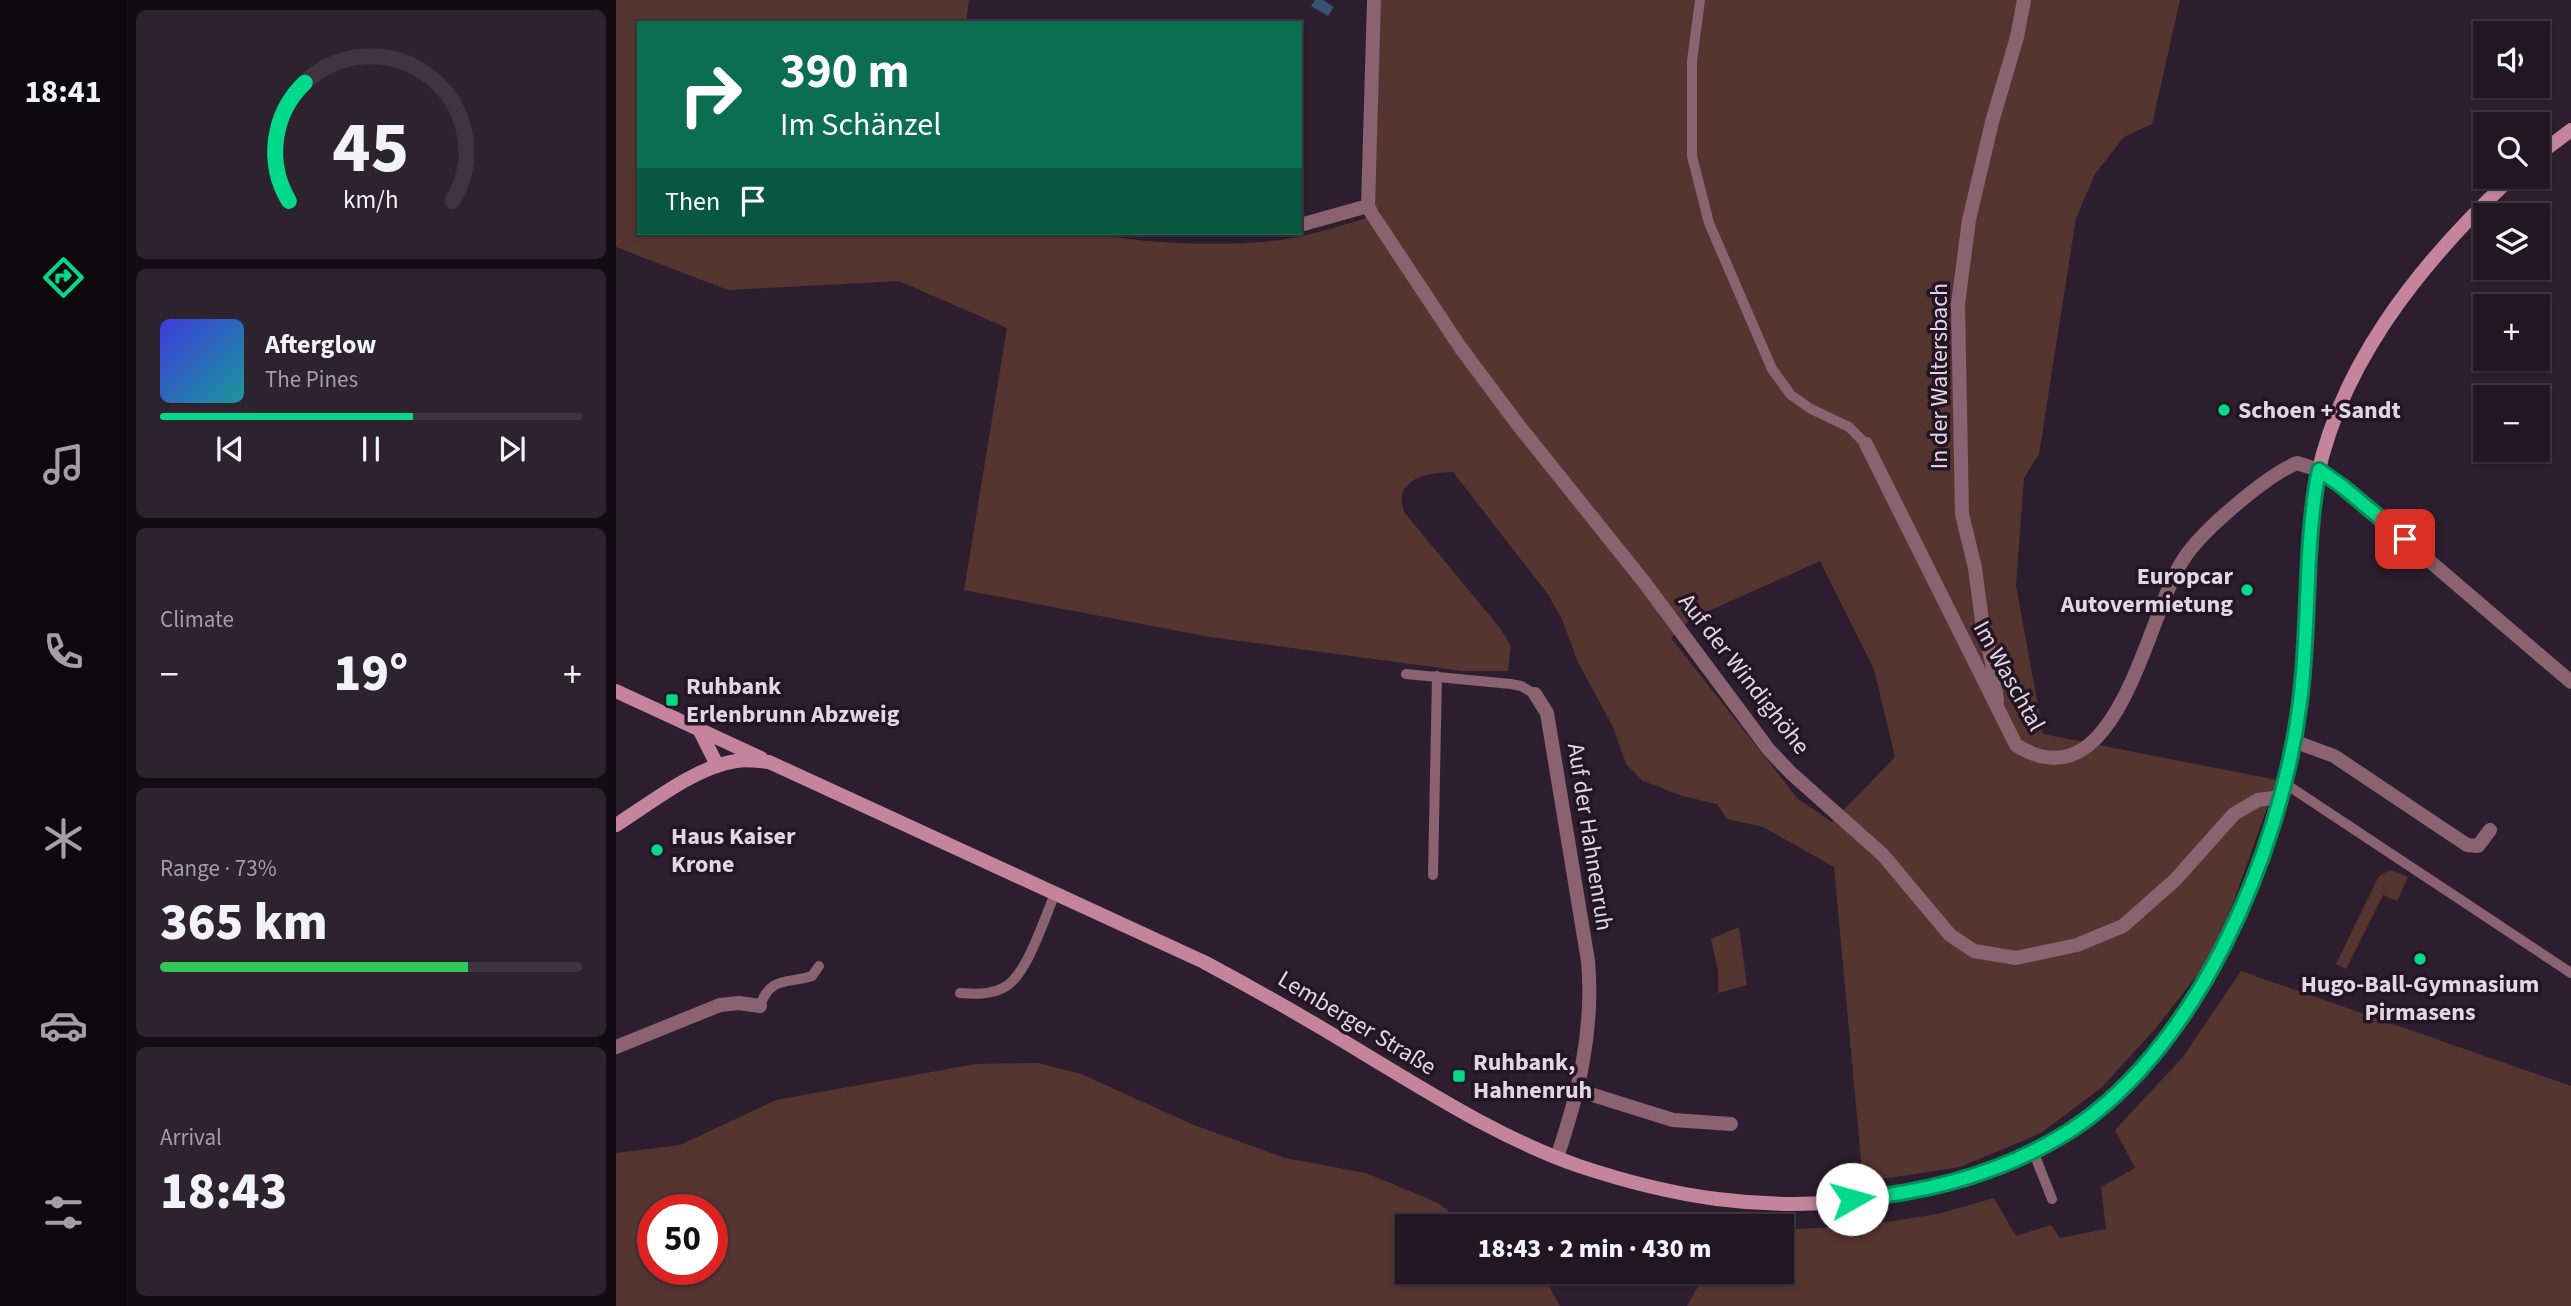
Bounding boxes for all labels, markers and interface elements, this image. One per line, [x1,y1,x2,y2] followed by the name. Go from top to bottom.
[2473,21,2550,462] map controls
[2473,21,2550,98] button: sound
[780,37,909,107] text: 390 m
[665,49,756,140] icon: right
[24,69,102,115] text: 18:41
[333,96,409,200] text: 45
[780,102,941,148] text: Im Schänzel
[2473,112,2550,189] button: search
[343,181,399,217] text: km/h
[734,182,772,220] icon: arrive
[665,183,720,220] text: Then
[2473,203,2550,280] button: layers
[39,253,88,302] icon: directions
[1922,283,1957,469] street label: In der Waltersbach
[2473,294,2550,371] button: +
[265,326,376,363] text: Afterglow
[265,363,358,396] text: The Pines
[2473,385,2550,462] button: −
[2238,393,2401,428] place label: Schoen + Sandt
[2216,402,2232,418] marker: Schoen + Sandt
[211,430,249,468] icon: previous
[352,430,390,468] icon: pause
[493,430,531,468] icon: next
[39,440,88,489] icon: music
[2375,509,2435,569] pin
[2386,520,2424,558] icon: arrive
[2060,559,2233,622] place label: Europcar Autovermietung
[2239,582,2255,598] marker: Europcar Autovermietung
[1670,586,1818,762] street label: Auf der Windighöhe
[160,603,234,636] text: Climate
[1964,614,2054,738] street label: Im Waschtal
[39,627,88,676] icon: phone
[334,637,408,711] text: 19°
[160,648,179,702] text: −
[563,648,582,702] text: +
[686,669,900,732] place label: Ruhbank Erlenbrunn Abzweig
[664,692,680,708] marker: Ruhbank Erlenbrunn Abzweig
[1558,741,1622,933] street label: Auf der Hahnenruh
[39,814,88,863] icon: climate
[671,819,796,882] place label: Haus Kaiser Krone
[649,842,665,858] marker: Haus Kaiser Krone
[160,852,277,885] text: Range · 73%
[160,886,328,960] text: 365 km
[2412,951,2428,967] marker: Hugo-Ball-Gymnasium Pirmasens
[1271,962,1443,1084] street label: Lemberger Straße
[2301,967,2539,1030] place label: Hugo-Ball-Gymnasium Pirmasens
[39,1001,88,1050] icon: car
[1473,1045,1592,1108] place label: Ruhbank, Hahnenruh
[1451,1068,1467,1084] marker: Ruhbank, Hahnenruh
[160,1121,222,1154] text: Arrival
[160,1155,287,1229] text: 18:43
[1815,1162,1889,1236] position arrow
[39,1188,88,1237] icon: filters
[637,1194,728,1285] speed limit sign: 50
[1478,1230,1711,1267] text: 18:43 · 2 min · 430 m

